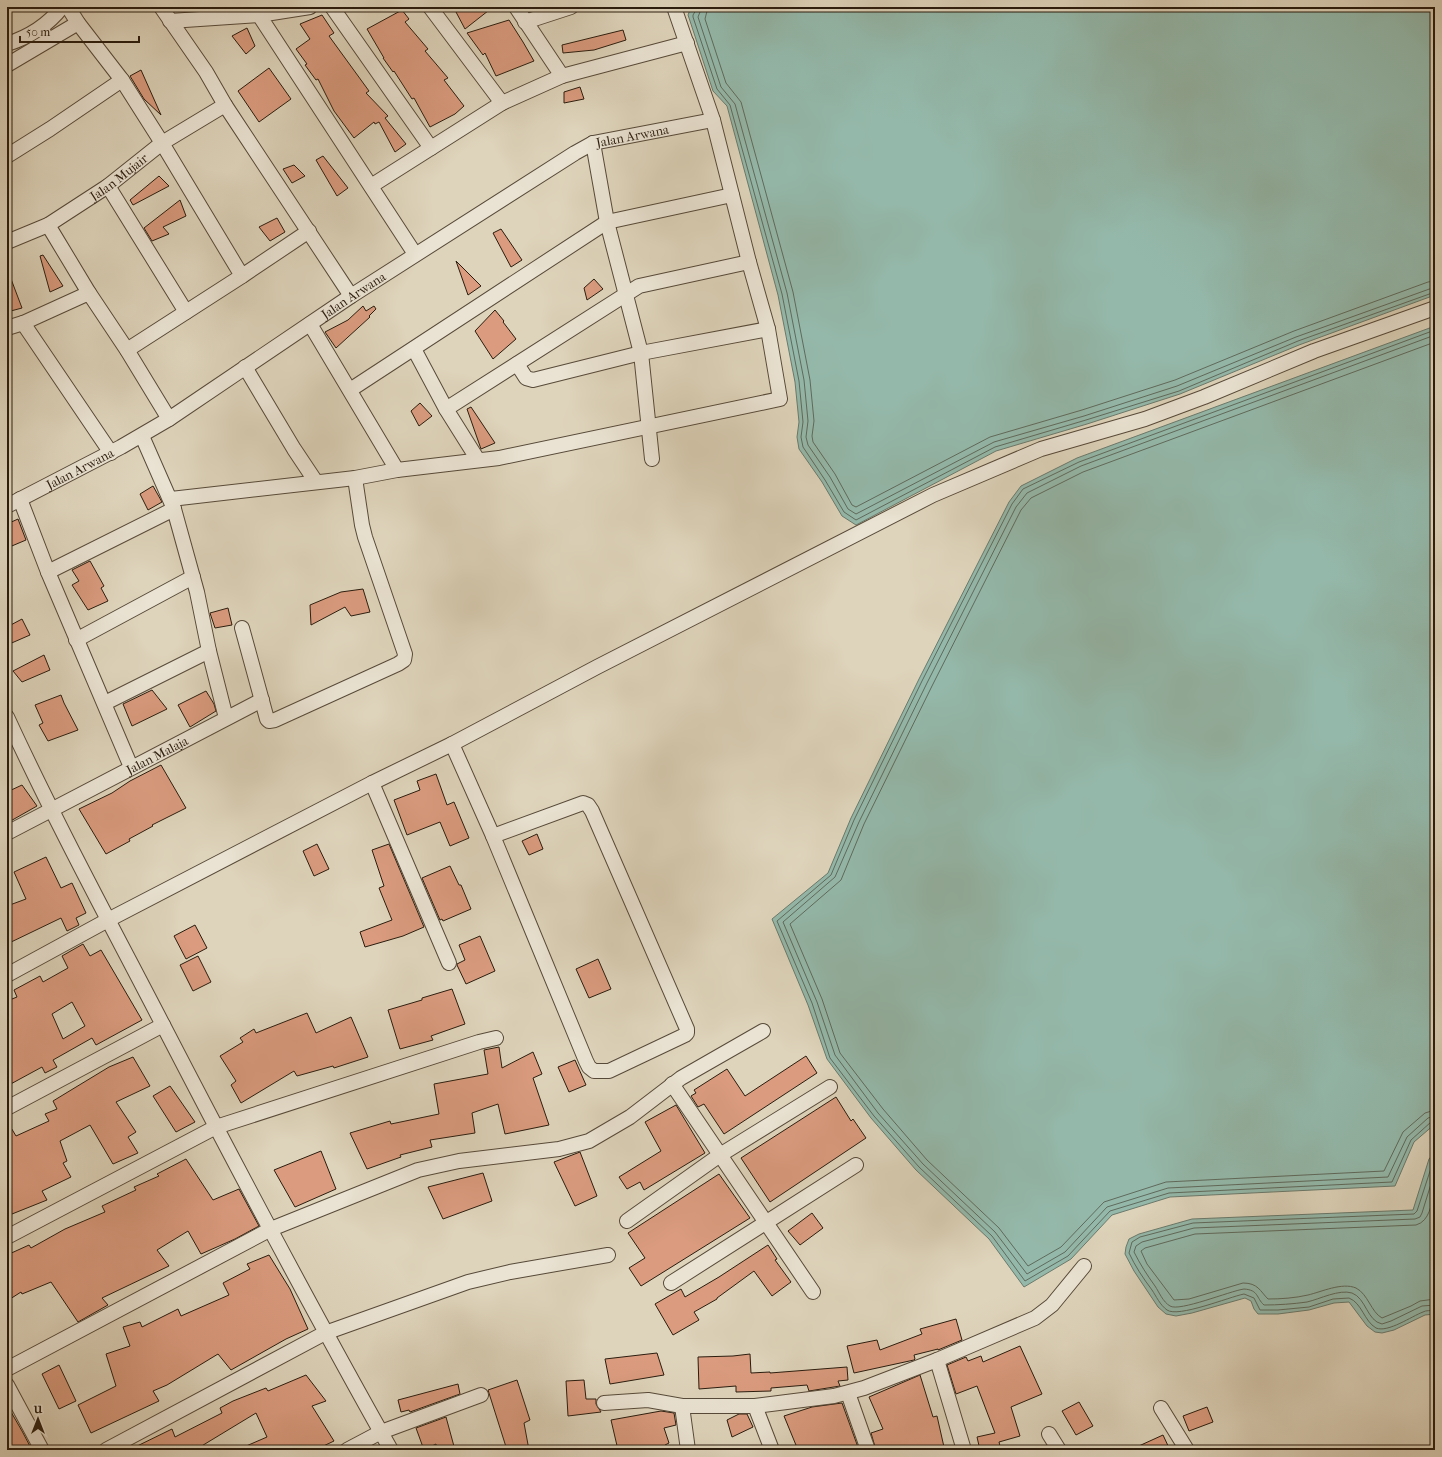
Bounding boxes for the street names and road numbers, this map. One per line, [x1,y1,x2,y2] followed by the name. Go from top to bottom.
[594,121,671,150] street label: Jalan Arwana
[86,150,151,204] street label: Jalan Mujair
[317,268,389,322] street label: Jalan Arwana
[43,444,117,492] street label: Jalan Arwana
[123,732,191,778] street label: Jalan Malaja

